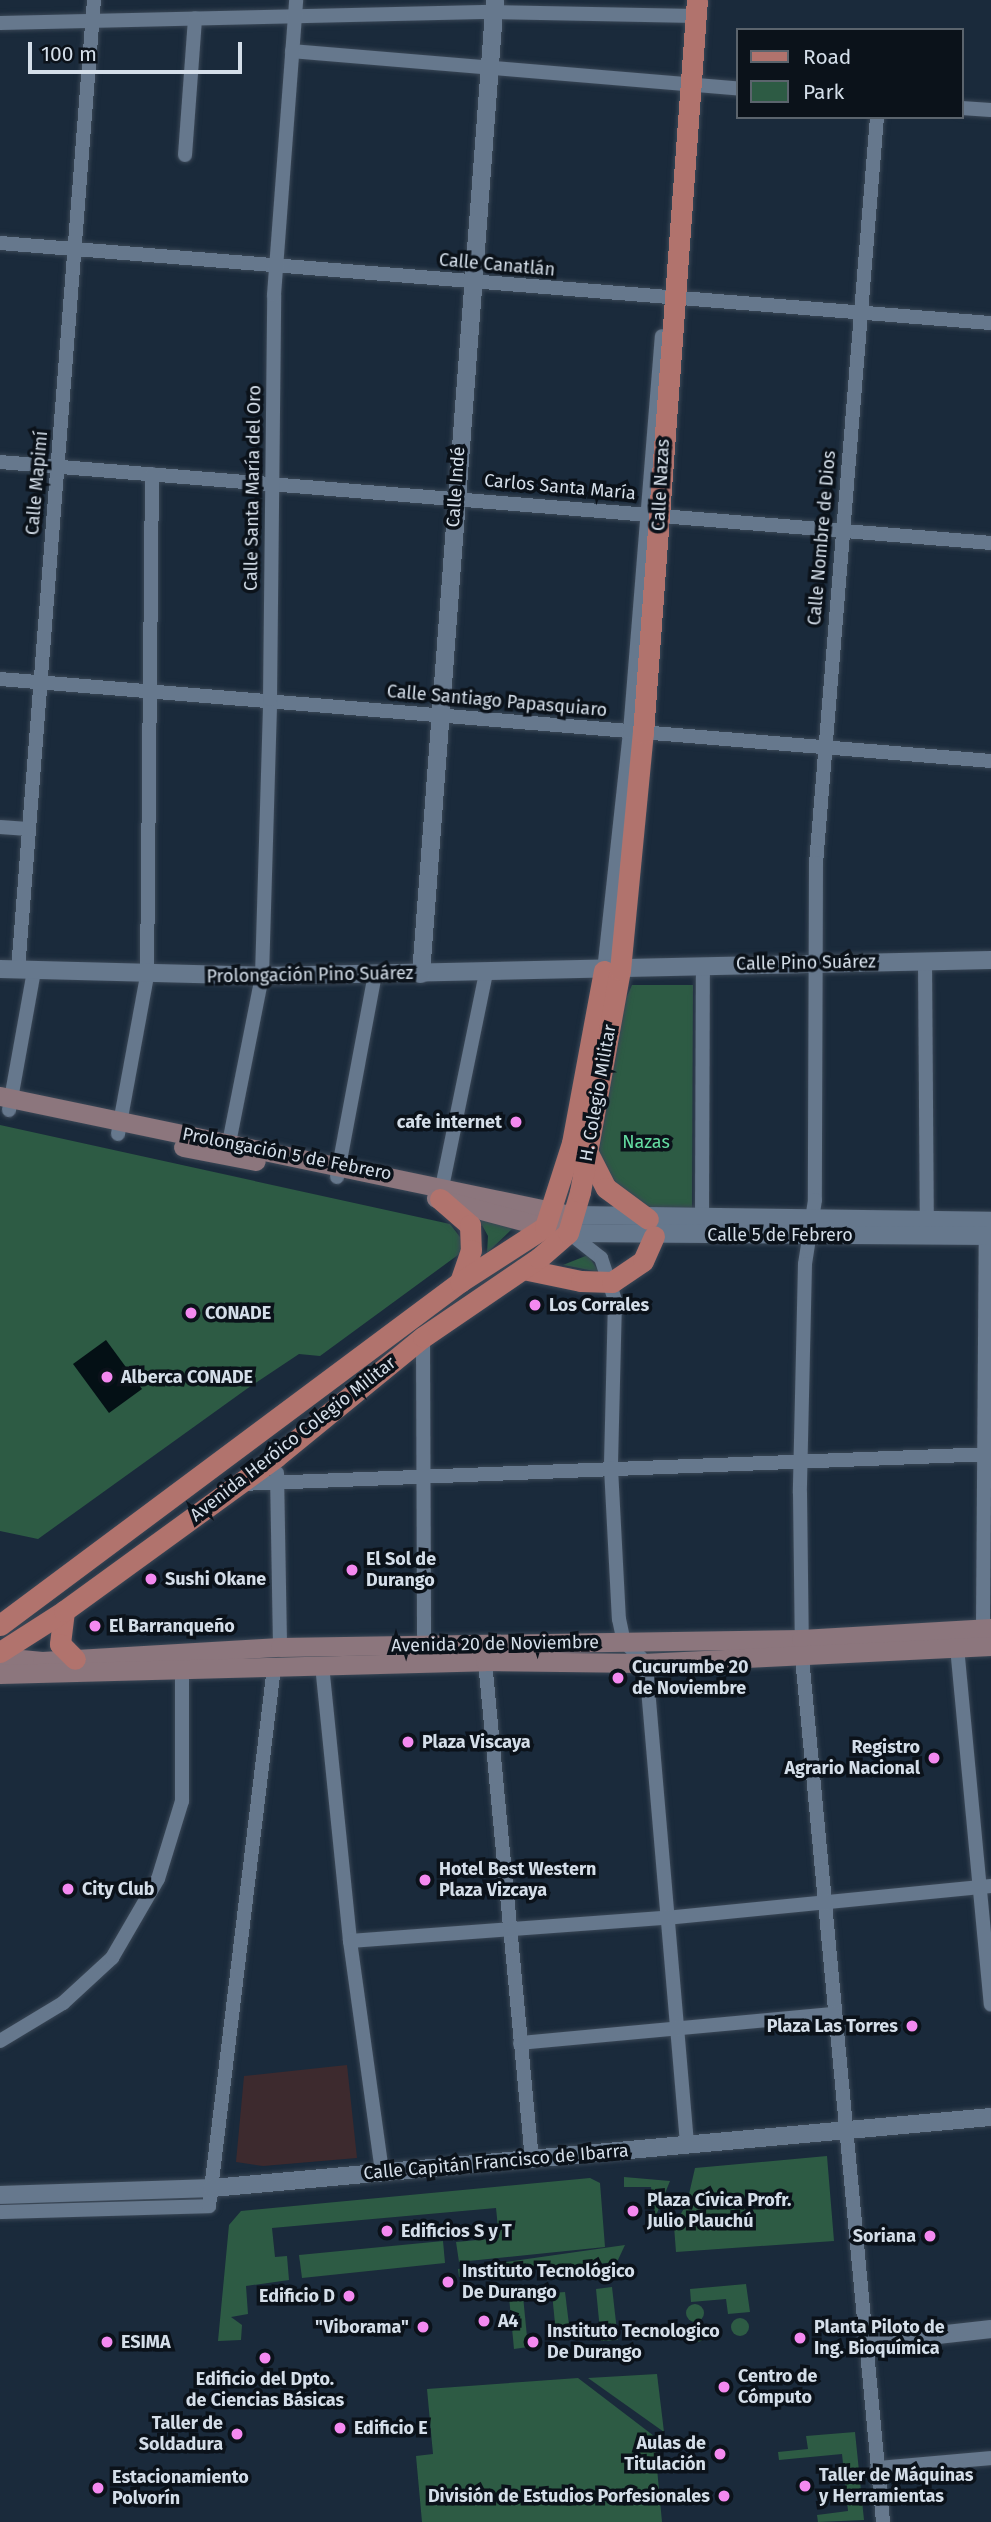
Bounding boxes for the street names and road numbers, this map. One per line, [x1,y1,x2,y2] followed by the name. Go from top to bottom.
[438,249,556,281] street label: Calle Canatlán
[240,385,266,591] street label: Calle Santa María del Oro
[22,430,52,536] street label: Calle Mapimí
[648,438,674,532] street label: Calle Nazas
[442,446,470,528] street label: Calle Indé
[804,450,840,626] street label: Calle Nombre de Dios
[483,470,637,504] street label: Carlos Santa María
[386,681,608,721] street label: Calle Santiago Papasquiaro
[736,951,876,975] street label: Calle Pino Suárez
[206,962,414,988] street label: Prolongación Pino Suárez
[575,1023,621,1163] street label: H. Colegio Militar
[181,1123,393,1185] street label: Prolongación 5 de Febrero
[707,1224,853,1246] street label: Calle 5 de Febrero
[186,1352,400,1526] street label: Avenida Heróico Colegio Militar
[391,1631,599,1657] street label: Avenida 20 de Noviembre
[363,2140,629,2184] street label: Calle Capitán Francisco de Ibarra

